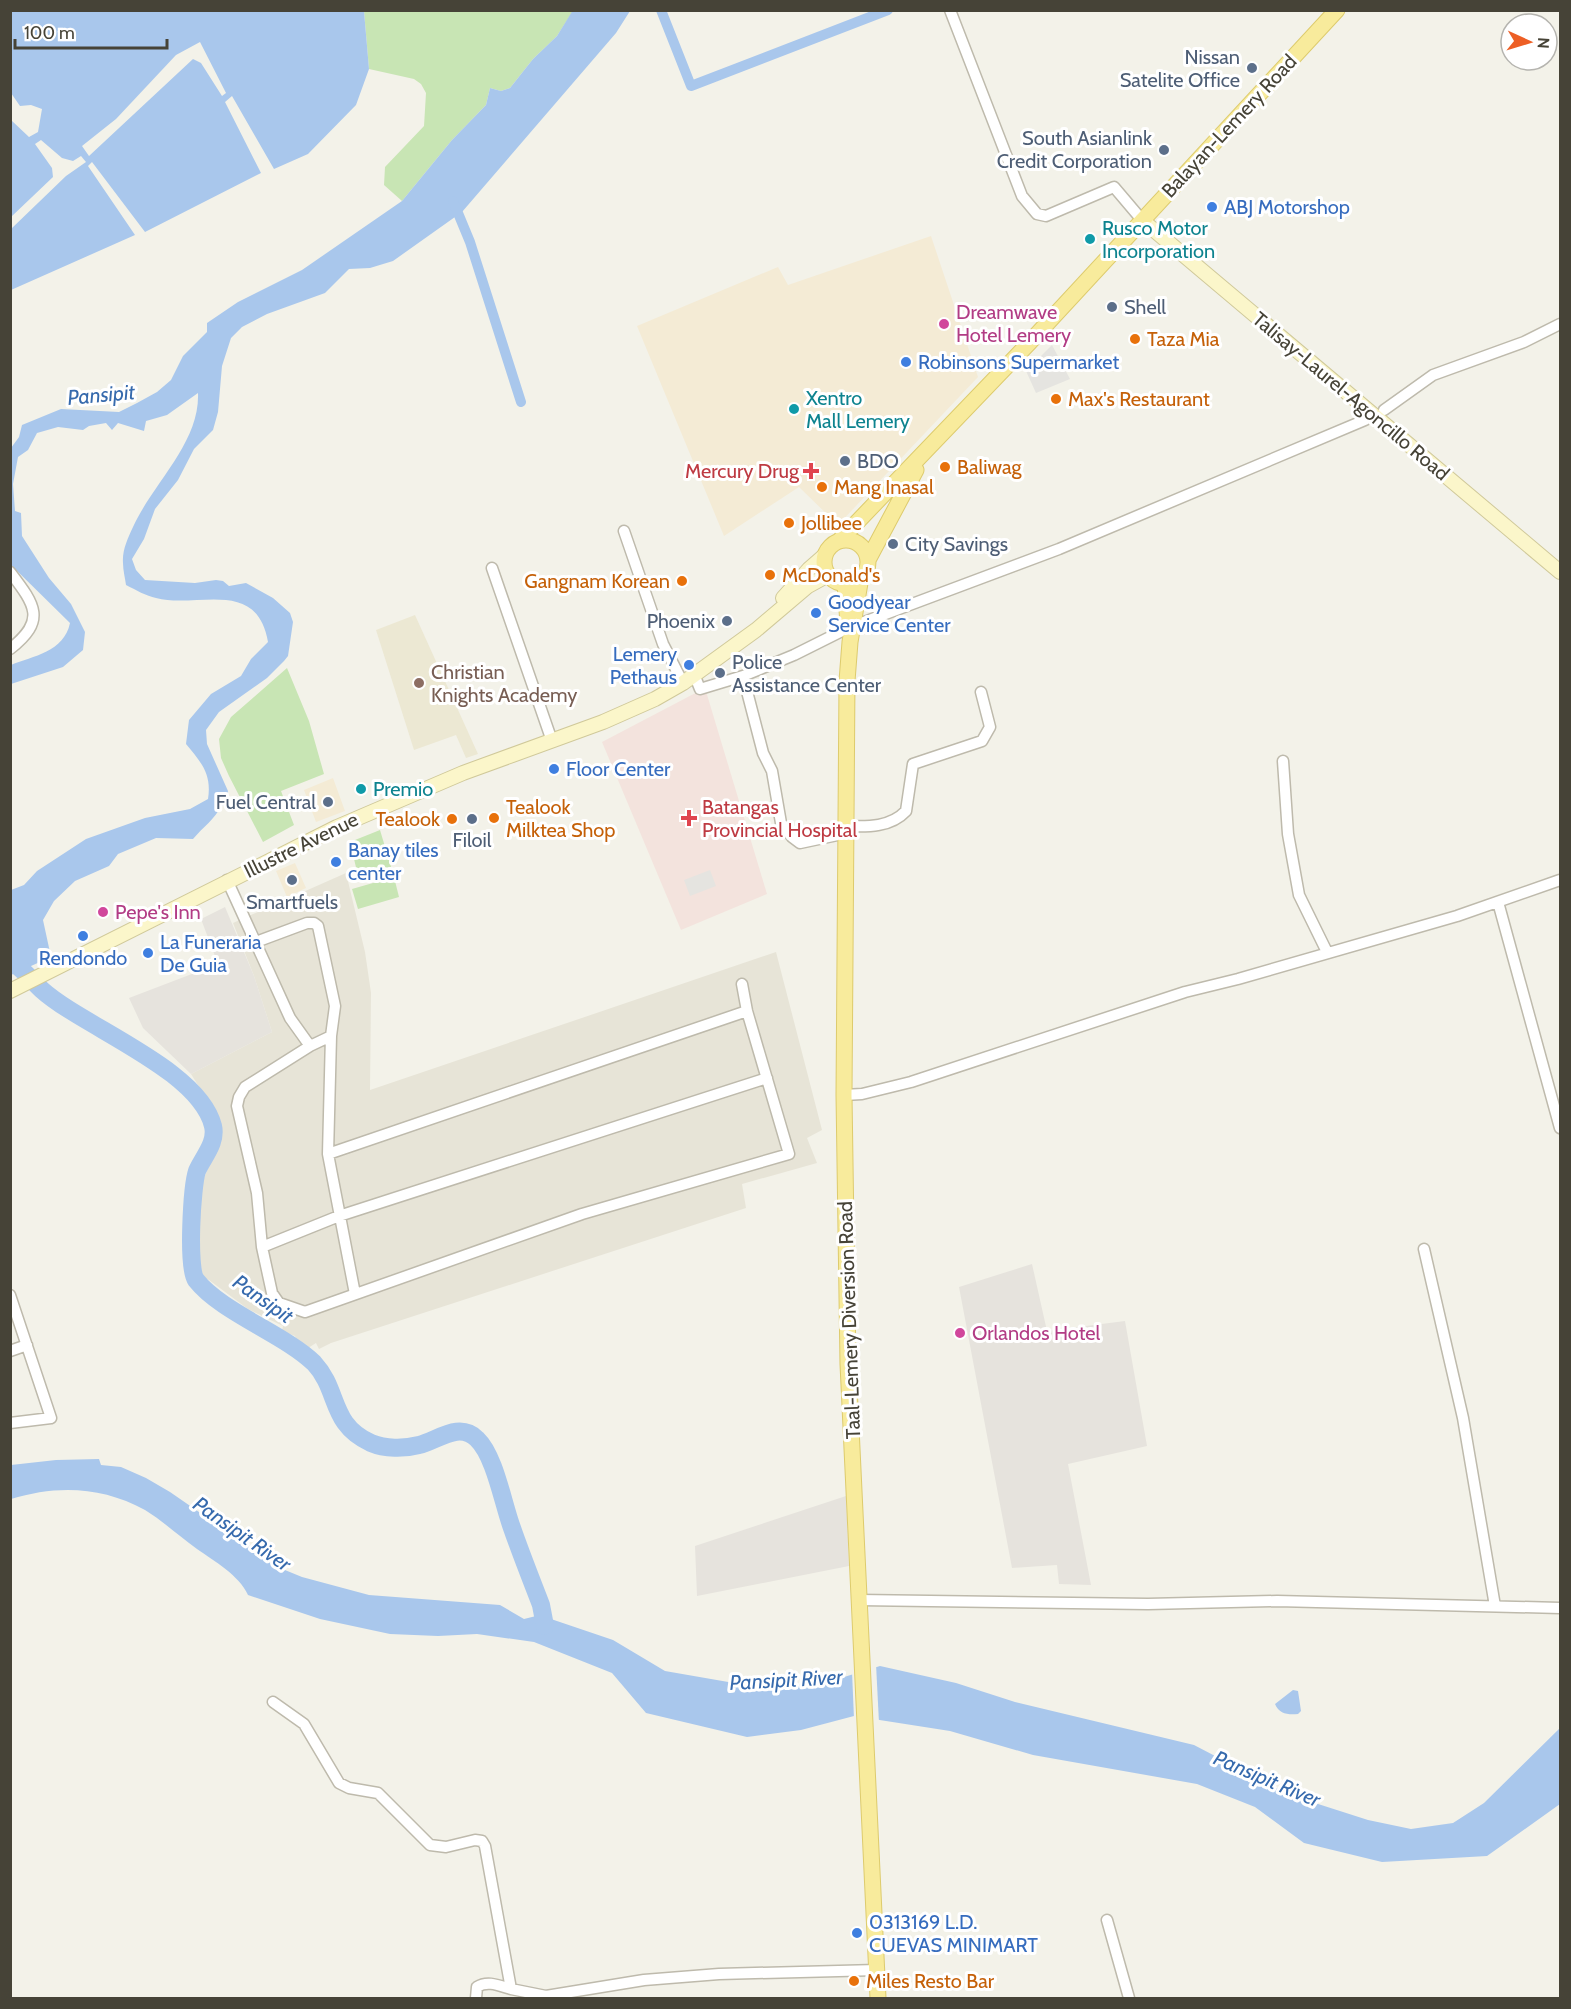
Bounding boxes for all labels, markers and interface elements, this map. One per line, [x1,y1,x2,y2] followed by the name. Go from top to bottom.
[15,12,166,50] scale bar
[1499,12,1559,72] north arrow
[24,22,75,44] text: 100 m
[1534,37,1553,49] text: N
[1120,45,1240,92] place label: Nissan Satelite Office
[1157,49,1301,203] street label: Balayan-Lemery Road
[1245,61,1259,75] marker: Nissan Satelite Office
[997,126,1152,173] place label: South Asianlink Credit Corporation
[1157,143,1171,157] marker: South Asianlink Credit Corporation
[1224,195,1350,219] place label: ABJ Motorshop
[1205,200,1219,214] marker: ABJ Motorshop
[1102,216,1215,263] place label: Rusco Motor Incorporation
[1083,232,1097,246] marker: Rusco Motor Incorporation
[1124,295,1166,319] place label: Shell
[956,300,1071,347] place label: Dreamwave Hotel Lemery
[1105,300,1119,314] marker: Shell
[1248,307,1454,485] street label: Talisay-Laurel-Agoncillo Road
[937,317,951,331] marker: Dreamwave Hotel Lemery
[1147,327,1220,351] place label: Taza Mia
[1128,332,1142,346] marker: Taza Mia
[918,350,1119,374] place label: Robinsons Supermarket
[899,355,913,369] marker: Robinsons Supermarket
[66,379,136,410] water label: Pansipit
[806,386,910,433] place label: Xentro Mall Lemery
[1068,387,1210,411] place label: Max's Restaurant
[1049,392,1063,406] marker: Max's Restaurant
[787,402,801,416] marker: Xentro Mall Lemery
[857,449,899,473] place label: BDO
[838,454,852,468] marker: BDO
[957,455,1023,479] place label: Baliwag
[685,459,800,483] place label: Mercury Drug
[938,460,952,474] marker: Baliwag
[804,464,818,478] marker: Mercury Drug
[834,475,934,499] place label: Mang Inasal
[815,480,829,494] marker: Mang Inasal
[800,511,862,535] place label: Jollibee
[782,516,796,530] marker: Jollibee
[905,532,1008,556] place label: City Savings
[886,537,900,551] marker: City Savings
[782,563,880,587] place label: McDonald's
[763,568,777,582] marker: McDonald's
[524,569,670,593] place label: Gangnam Korean
[675,574,689,588] marker: Gangnam Korean
[828,590,951,637] place label: Goodyear Service Center
[809,606,823,620] marker: Goodyear Service Center
[647,609,716,633] place label: Phoenix
[720,614,734,628] marker: Phoenix
[610,642,677,689] place label: Lemery Pethaus
[732,650,882,697] place label: Police Assistance Center
[682,658,696,672] marker: Lemery Pethaus
[431,660,577,707] place label: Christian Knights Academy
[713,666,727,680] marker: Police Assistance Center
[412,676,426,690] marker: Christian Knights Academy
[566,757,671,781] place label: Floor Center
[547,762,561,776] marker: Floor Center
[373,777,433,801] place label: Premio
[354,782,368,796] marker: Premio
[216,790,316,814] place label: Fuel Central
[321,795,335,809] marker: Fuel Central
[506,795,616,842] place label: Tealook Milktea Shop
[702,795,857,842] place label: Batangas Provincial Hospital
[240,807,362,883] street label: Illustre Avenue
[376,807,440,831] place label: Tealook
[680,809,698,827] marker: Batangas Provincial Hospital
[487,811,501,825] marker: Tealook Milktea Shop
[445,812,459,826] marker: Tealook
[465,812,479,826] marker: Filoil
[452,828,492,852] place label: Filoil
[348,838,439,885] place label: Banay tiles center
[329,855,343,869] marker: Banay tiles center
[285,873,299,887] marker: Smartfuels
[246,890,338,914] place label: Smartfuels
[115,900,201,924] place label: Pepe's Inn
[96,905,110,919] marker: Pepe's Inn
[76,929,90,943] marker: Rendondo
[160,930,262,977] place label: La Funeraria De Guia
[39,946,127,970] place label: Rendondo
[141,946,155,960] marker: La Funeraria De Guia
[833,1201,865,1439] street label: Taal-Lemery Diversion Road
[228,1269,299,1329] water label: Pansipit
[972,1321,1101,1345] place label: Orlandos Hotel
[953,1326,967,1340] marker: Orlandos Hotel
[189,1491,297,1577] water label: Pansipit River
[729,1664,845,1695] water label: Pansipit River
[1210,1745,1326,1813] water label: Pansipit River
[869,1910,1038,1957] place label: 0313169 L.D. CUEVAS MINIMART
[850,1926,864,1940] marker: 0313169 L.D. CUEVAS MINIMART
[866,1969,995,1993] place label: Miles Resto Bar
[847,1974,861,1988] marker: Miles Resto Bar

